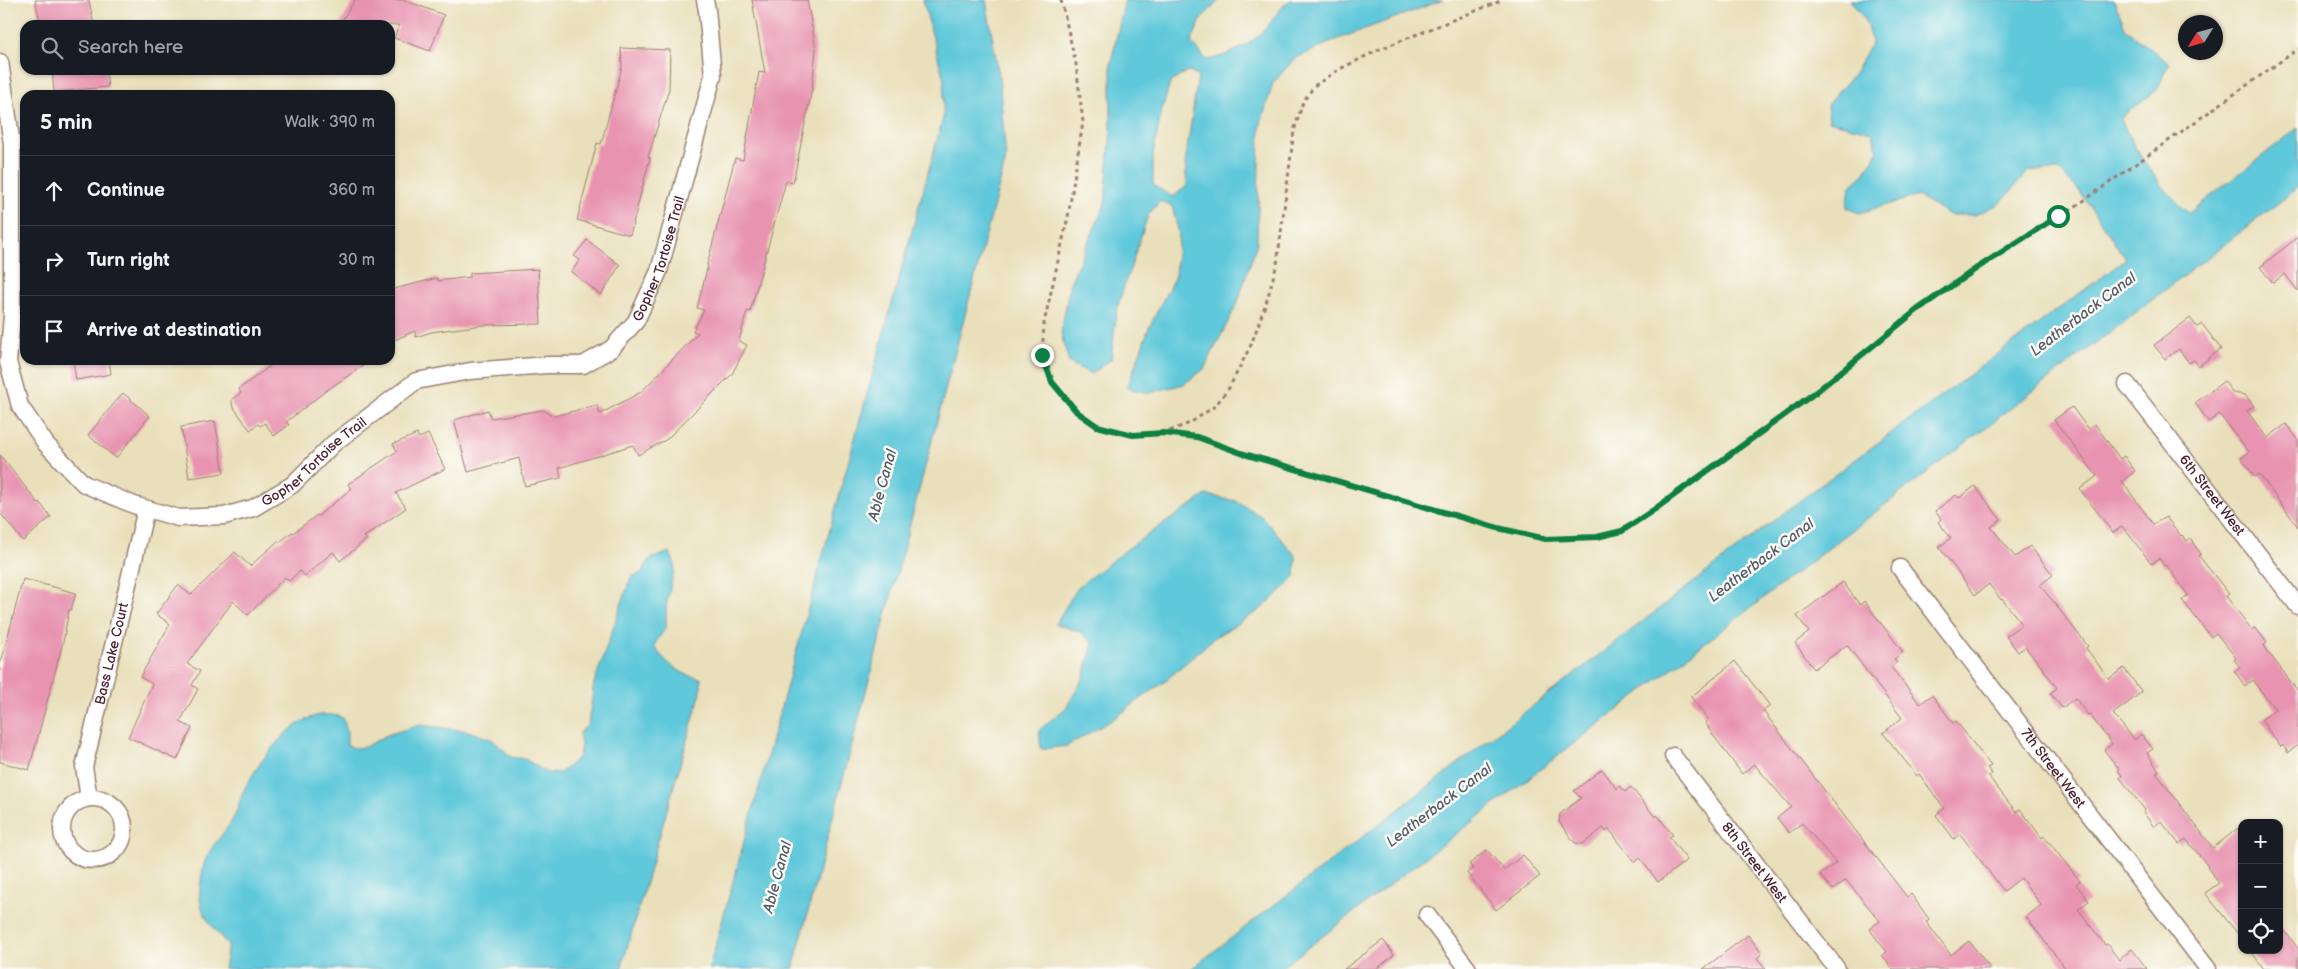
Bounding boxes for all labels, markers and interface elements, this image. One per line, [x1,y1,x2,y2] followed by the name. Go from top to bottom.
[2178,15,2223,60] north arrow
[20,20,395,75] search box
[38,34,66,62] icon: search
[78,36,183,59] text: Search here
[40,110,93,135] text: 5 min
[284,113,375,132] text: Walk · 390 m
[40,177,68,205] icon: ahead
[87,179,165,202] text: Continue
[328,181,375,200] text: 360 m
[629,194,688,324] street label: Gopher Tortoise Trail
[2047,205,2070,228] route start
[40,247,68,275] icon: right
[87,249,170,272] text: Turn right
[338,251,375,270] text: 30 m
[2027,268,2140,360] water label: Leatherback Canal
[40,317,68,345] icon: arrive
[87,319,262,342] text: Arrive at destination
[1031,344,1054,367] route end
[258,414,370,510] street label: Gopher Tortoise Trail
[864,447,901,524] water label: Able Canal
[2176,451,2249,540] street label: 6th Street West
[1705,514,1818,606] water label: Leatherback Canal
[91,600,132,707] street label: Bass Lake Court
[2017,725,2089,812] street label: 7th Street West
[1383,759,1496,851] water label: Leatherback Canal
[1718,819,1791,907] street label: 8th Street West
[2238,819,2283,954] map controls
[2238,819,2283,864] button: +
[759,839,796,916] water label: Able Canal
[2238,864,2283,909] button: −
[2238,909,2283,954] button: locate

